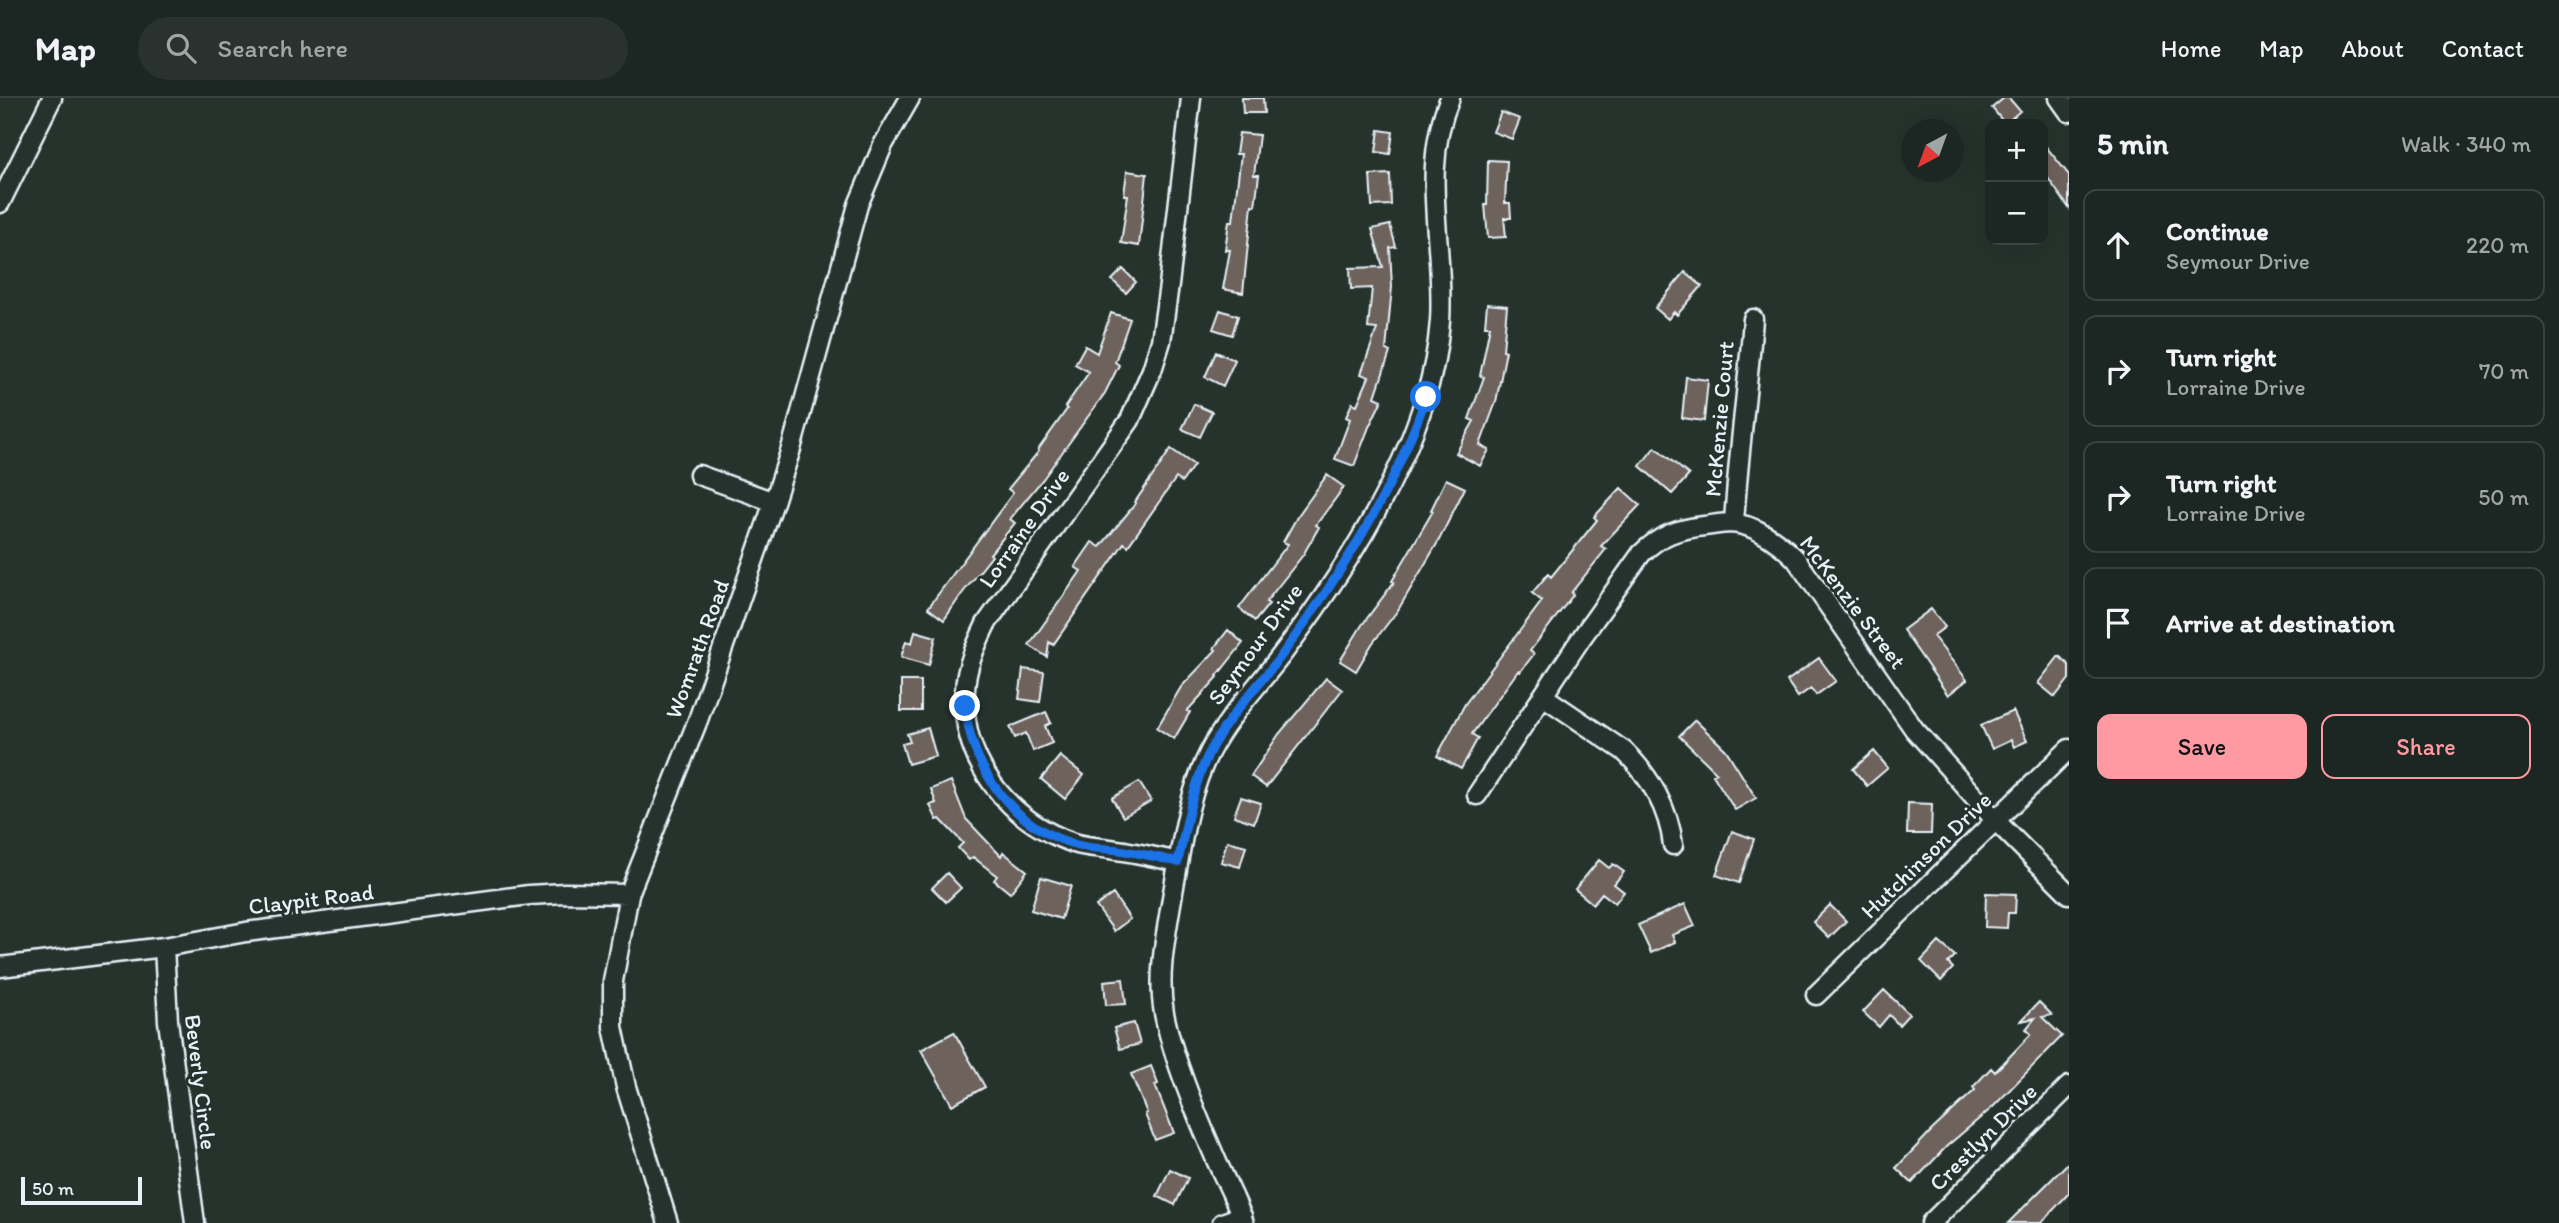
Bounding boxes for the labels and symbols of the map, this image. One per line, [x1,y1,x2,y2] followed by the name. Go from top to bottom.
[1901,119,1964,182] north arrow
[1698,340,1740,498] street label: McKenzie Court
[1410,381,1441,412] route start
[973,463,1075,593] street label: Lorraine Drive
[1794,530,1913,675] street label: McKenzie Street
[659,576,735,722] street label: Womrath Road
[1201,578,1309,710] street label: Seymour Drive
[949,690,980,721] route end
[1855,786,1997,924] street label: Hutchinson Drive
[247,877,375,921] street label: Claypit Road
[179,1013,223,1151] street label: Beverly Circle
[1923,1077,2043,1197] street label: Crestlyn Drive
[21,1174,142,1206] scale bar

